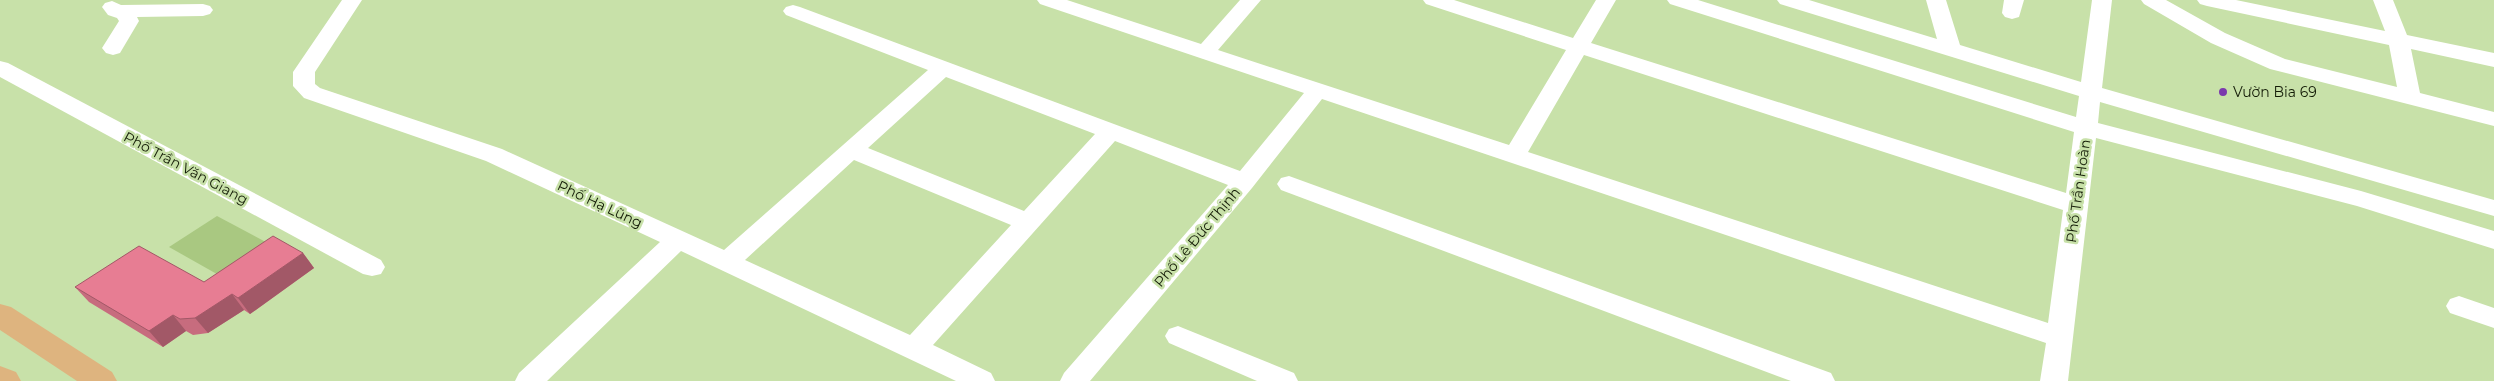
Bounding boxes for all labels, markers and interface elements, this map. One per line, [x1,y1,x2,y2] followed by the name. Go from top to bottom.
[2233,83,2317,101] place label: Vườn Bia 69
[2217,86,2229,98] marker: Vườn Bia 69
[121,128,251,208] street label: Phố Trần Văn Giang
[2062,138,2094,244] street label: Phố Trần Hoàn
[555,176,645,232] street label: Phố Hạ Lũng
[1150,183,1244,291] street label: Phố Lê Đức Thịnh

